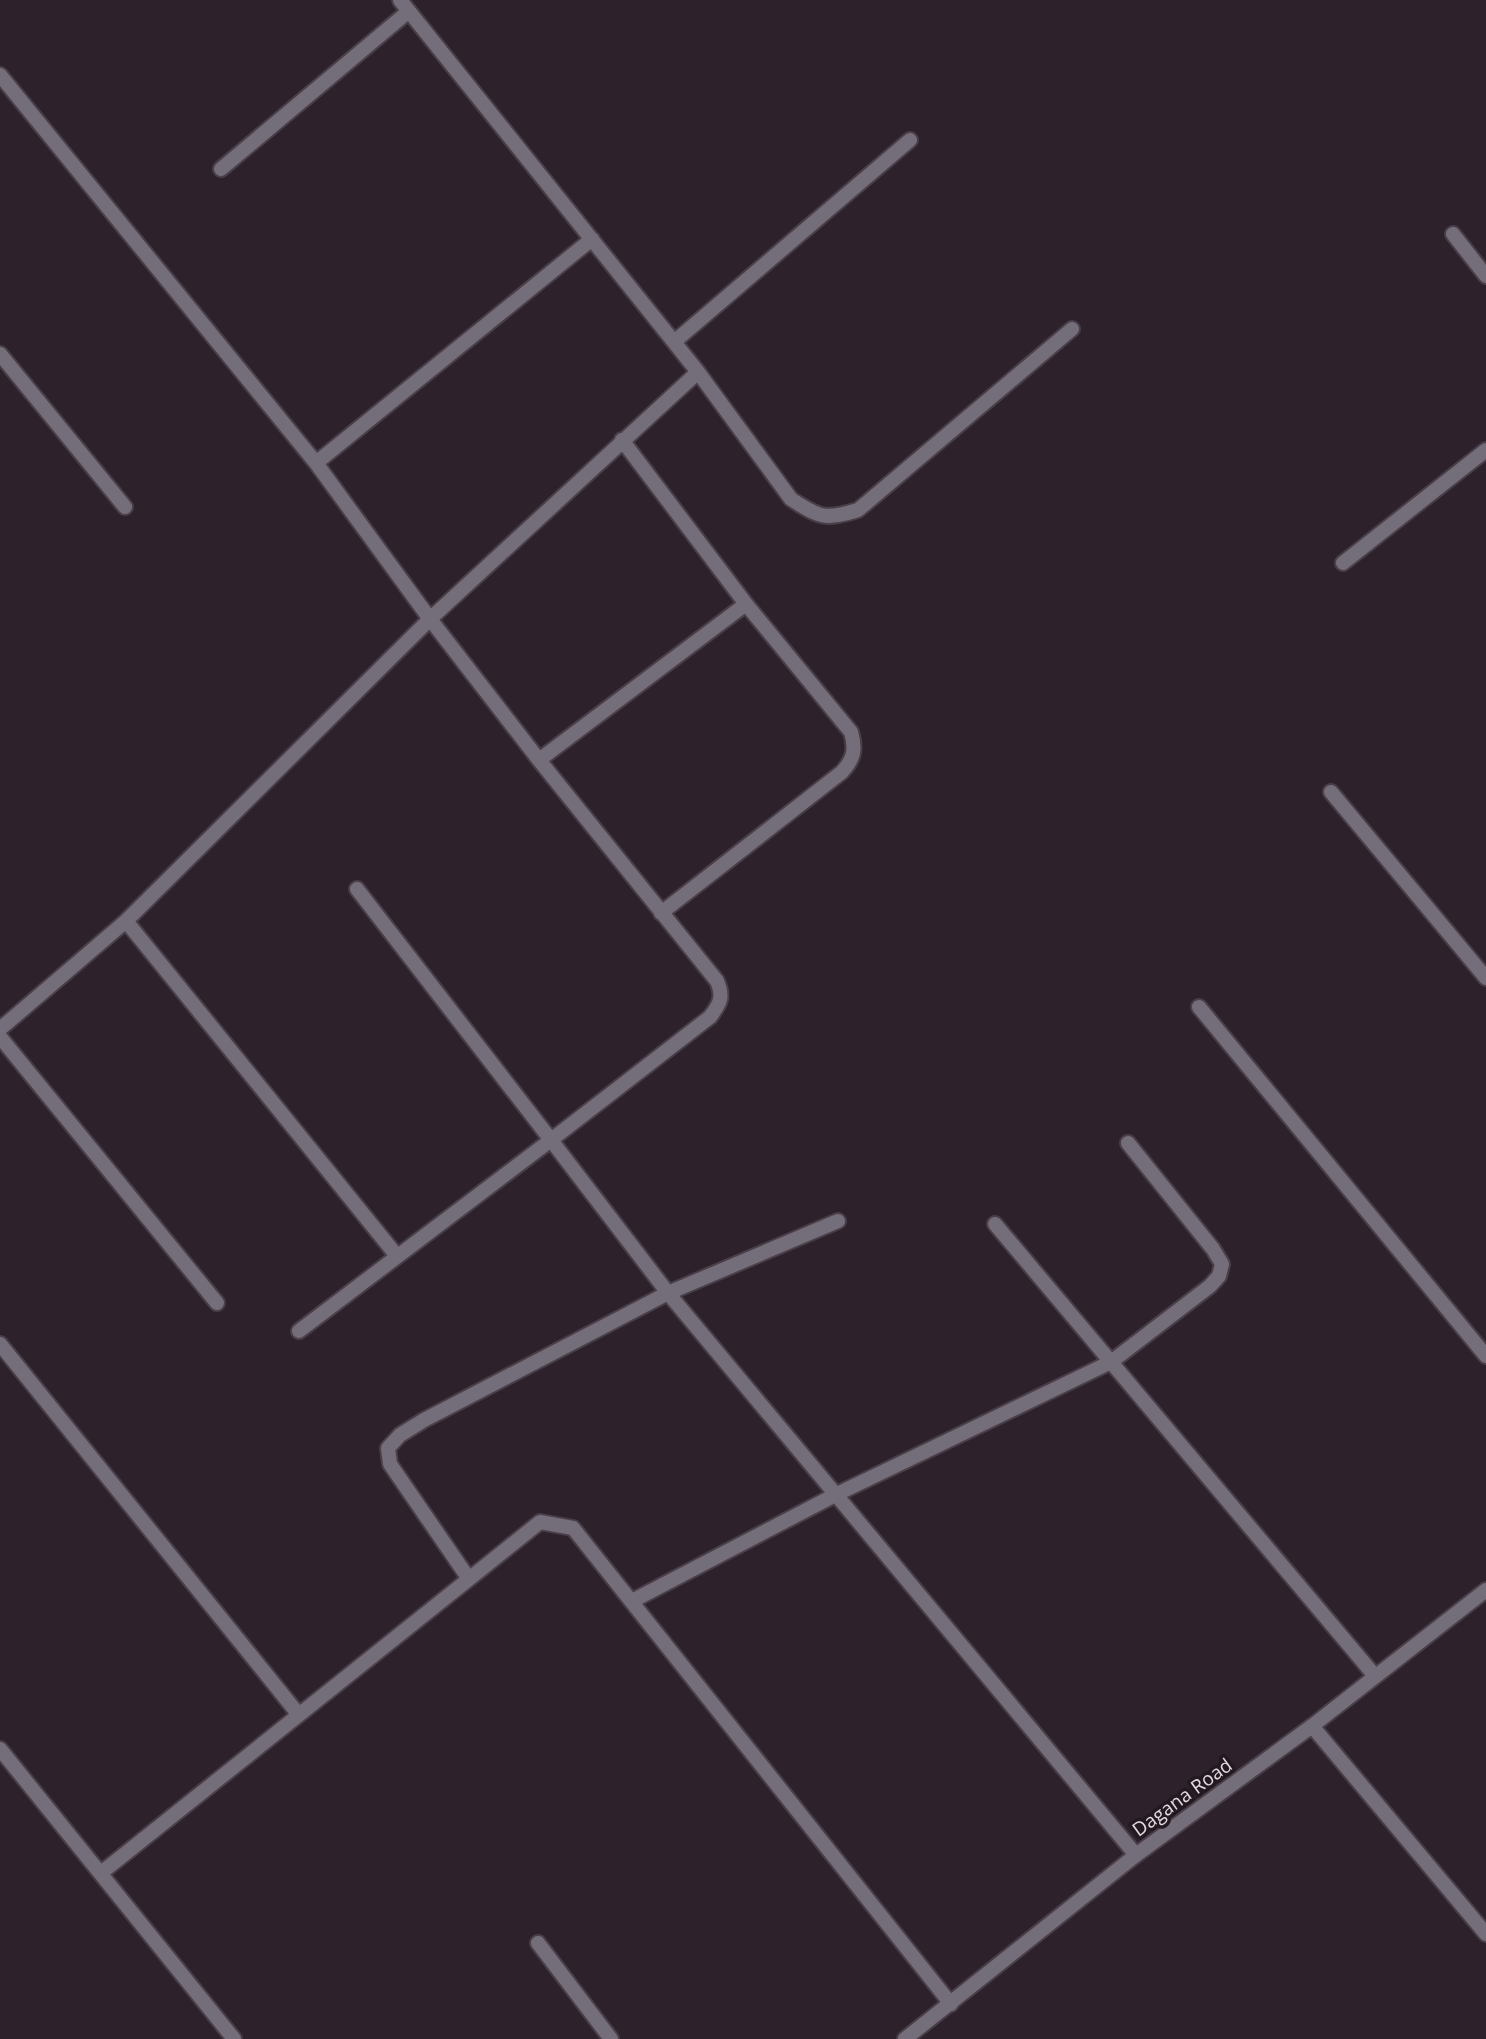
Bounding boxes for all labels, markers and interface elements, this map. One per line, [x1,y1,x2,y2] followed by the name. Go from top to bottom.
[1127,1752,1237,1842] street label: Dagana Road

